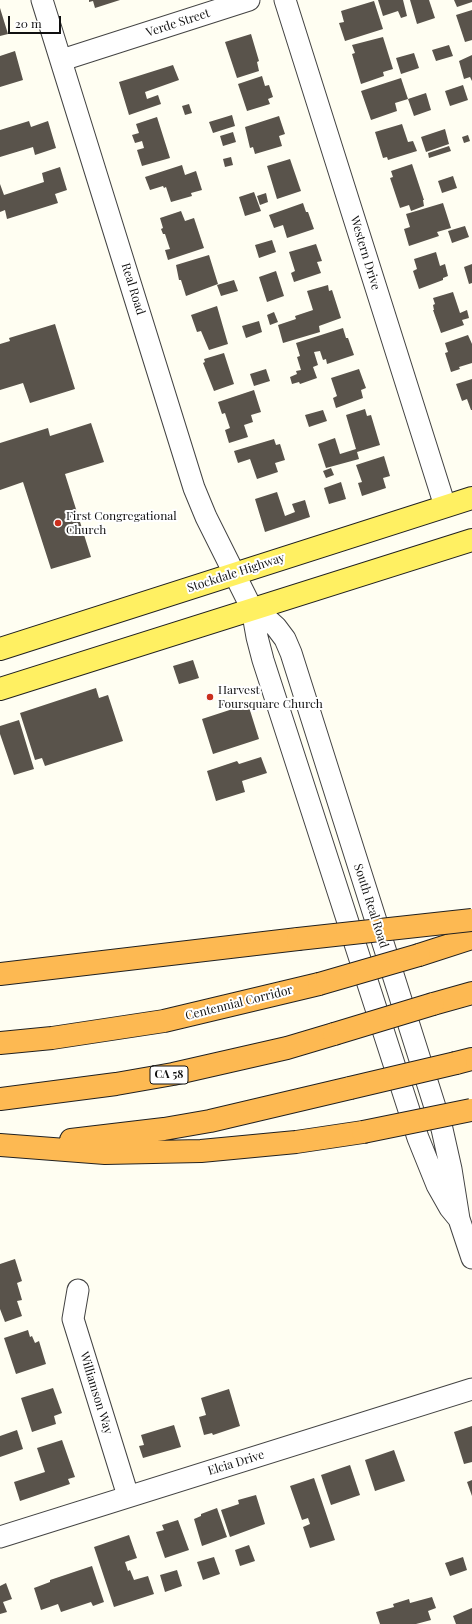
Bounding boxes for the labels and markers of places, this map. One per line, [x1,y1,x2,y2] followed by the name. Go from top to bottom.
[66,509,177,537] place label: First Congregational Church
[53,518,63,528] marker: First Congregational Church
[218,683,323,711] place label: Harvest Foursquare Church
[205,692,215,702] marker: Harvest Foursquare Church

